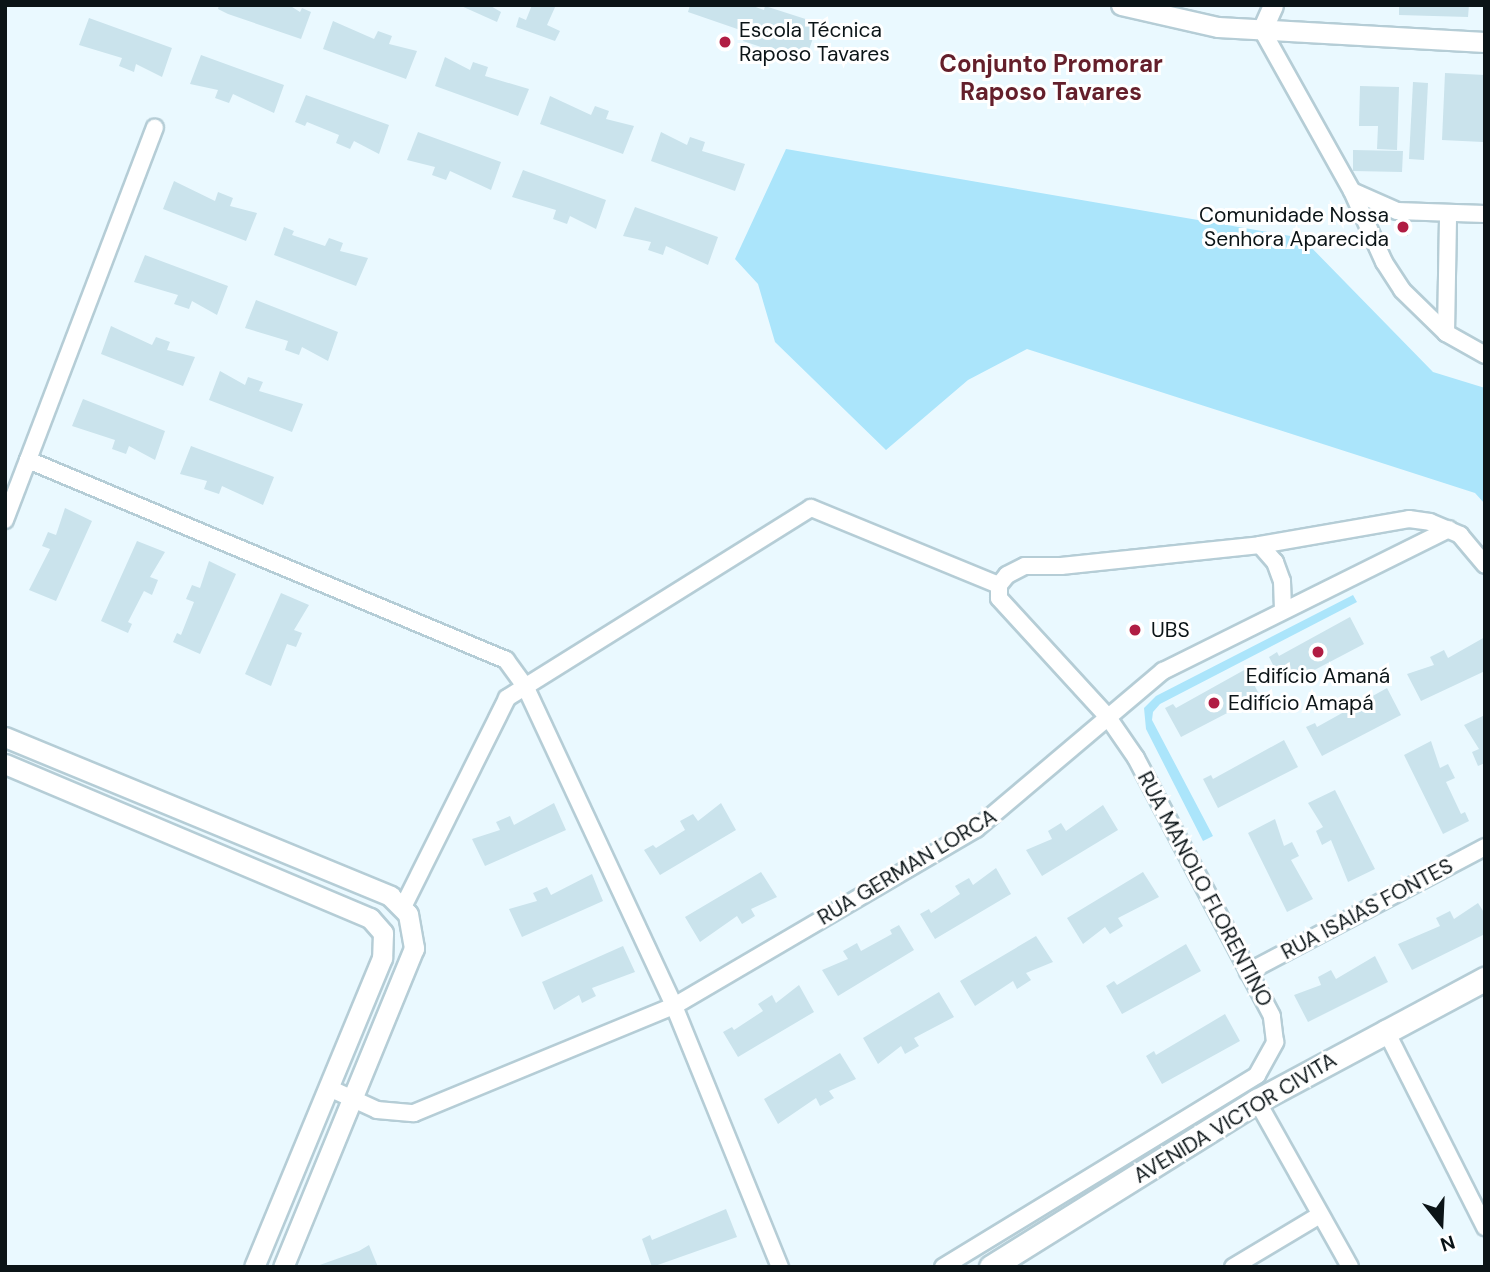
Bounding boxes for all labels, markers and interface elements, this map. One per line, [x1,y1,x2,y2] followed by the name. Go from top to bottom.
[739,17,890,67] place label: Escola Técnica Raposo Tavares
[717,34,733,50] marker: Escola Técnica Raposo Tavares
[939,50,1163,106] district label: Conjunto Promorar Raposo Tavares
[1199,202,1389,252] place label: Comunidade Nossa Senhora Aparecida
[1395,219,1411,235] marker: Comunidade Nossa Senhora Aparecida
[1151,617,1190,643] place label: UBS
[1125,620,1145,640] marker: UBS
[1310,644,1326,660] marker: Edifício Amaná
[1246,663,1390,689] place label: Edifício Amaná
[1228,690,1374,716] place label: Edifício Amapá
[1206,695,1222,711] marker: Edifício Amapá
[1132,767,1278,1011] street label: RUA MANOLO FLORENTINO
[813,804,1001,930] street label: RUA GERMAN LORCA
[1277,853,1457,965] street label: RUA ISAIAS FONTES
[1129,1047,1341,1189] street label: AVENIDA VICTOR CIVITA
[1406,1188,1476,1258] north arrow
[1437,1229,1458,1257] text: N

